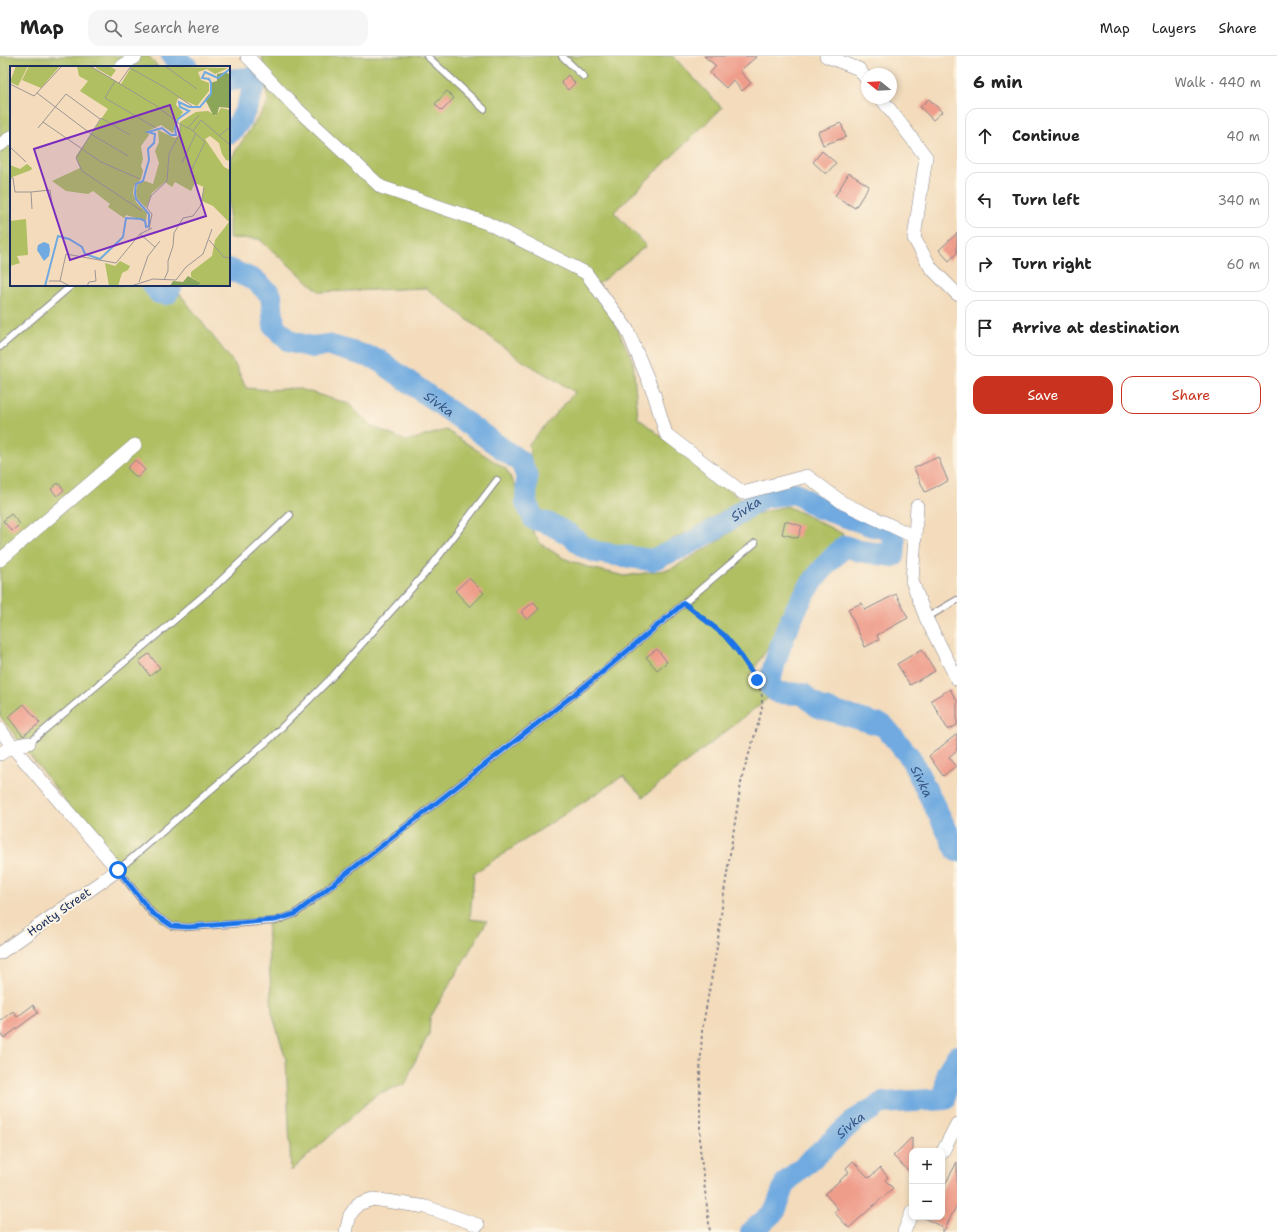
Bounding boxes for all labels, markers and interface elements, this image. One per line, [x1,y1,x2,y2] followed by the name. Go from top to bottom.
[88,10,368,46] search box
[20,15,64,40] text: Map
[102,17,124,39] icon: search
[134,18,220,38] text: Search here
[1100,19,1130,37] text: Map
[1152,19,1196,37] text: Layers
[1218,19,1257,37] text: Share
[10,66,230,286] inset map
[861,68,897,104] north arrow
[973,71,1023,93] text: 6 min
[1175,74,1261,91] text: Walk · 440 m
[974,125,996,147] icon: ahead
[1012,126,1080,146] text: Continue
[1226,128,1260,145] text: 40 m
[974,189,996,211] icon: left
[1012,190,1080,210] text: Turn left
[1218,192,1260,209] text: 340 m
[974,253,996,275] icon: right
[1012,254,1092,274] text: Turn right
[1227,256,1260,273] text: 60 m
[974,317,996,339] icon: arrive
[1012,318,1180,338] text: Arrive at destination
[973,376,1113,414] button: Save
[1121,376,1261,414] button: Share
[421,387,458,421] water label: Sivka
[727,493,764,525] water label: Sivka
[748,671,766,689] route end
[907,763,937,800] water label: Sivka
[109,861,127,879] route start
[24,884,94,940] street label: Honty Street
[832,1108,868,1142] water label: Sivka
[909,1148,945,1220] map controls
[909,1148,945,1184] button: +
[909,1184,945,1220] button: −

